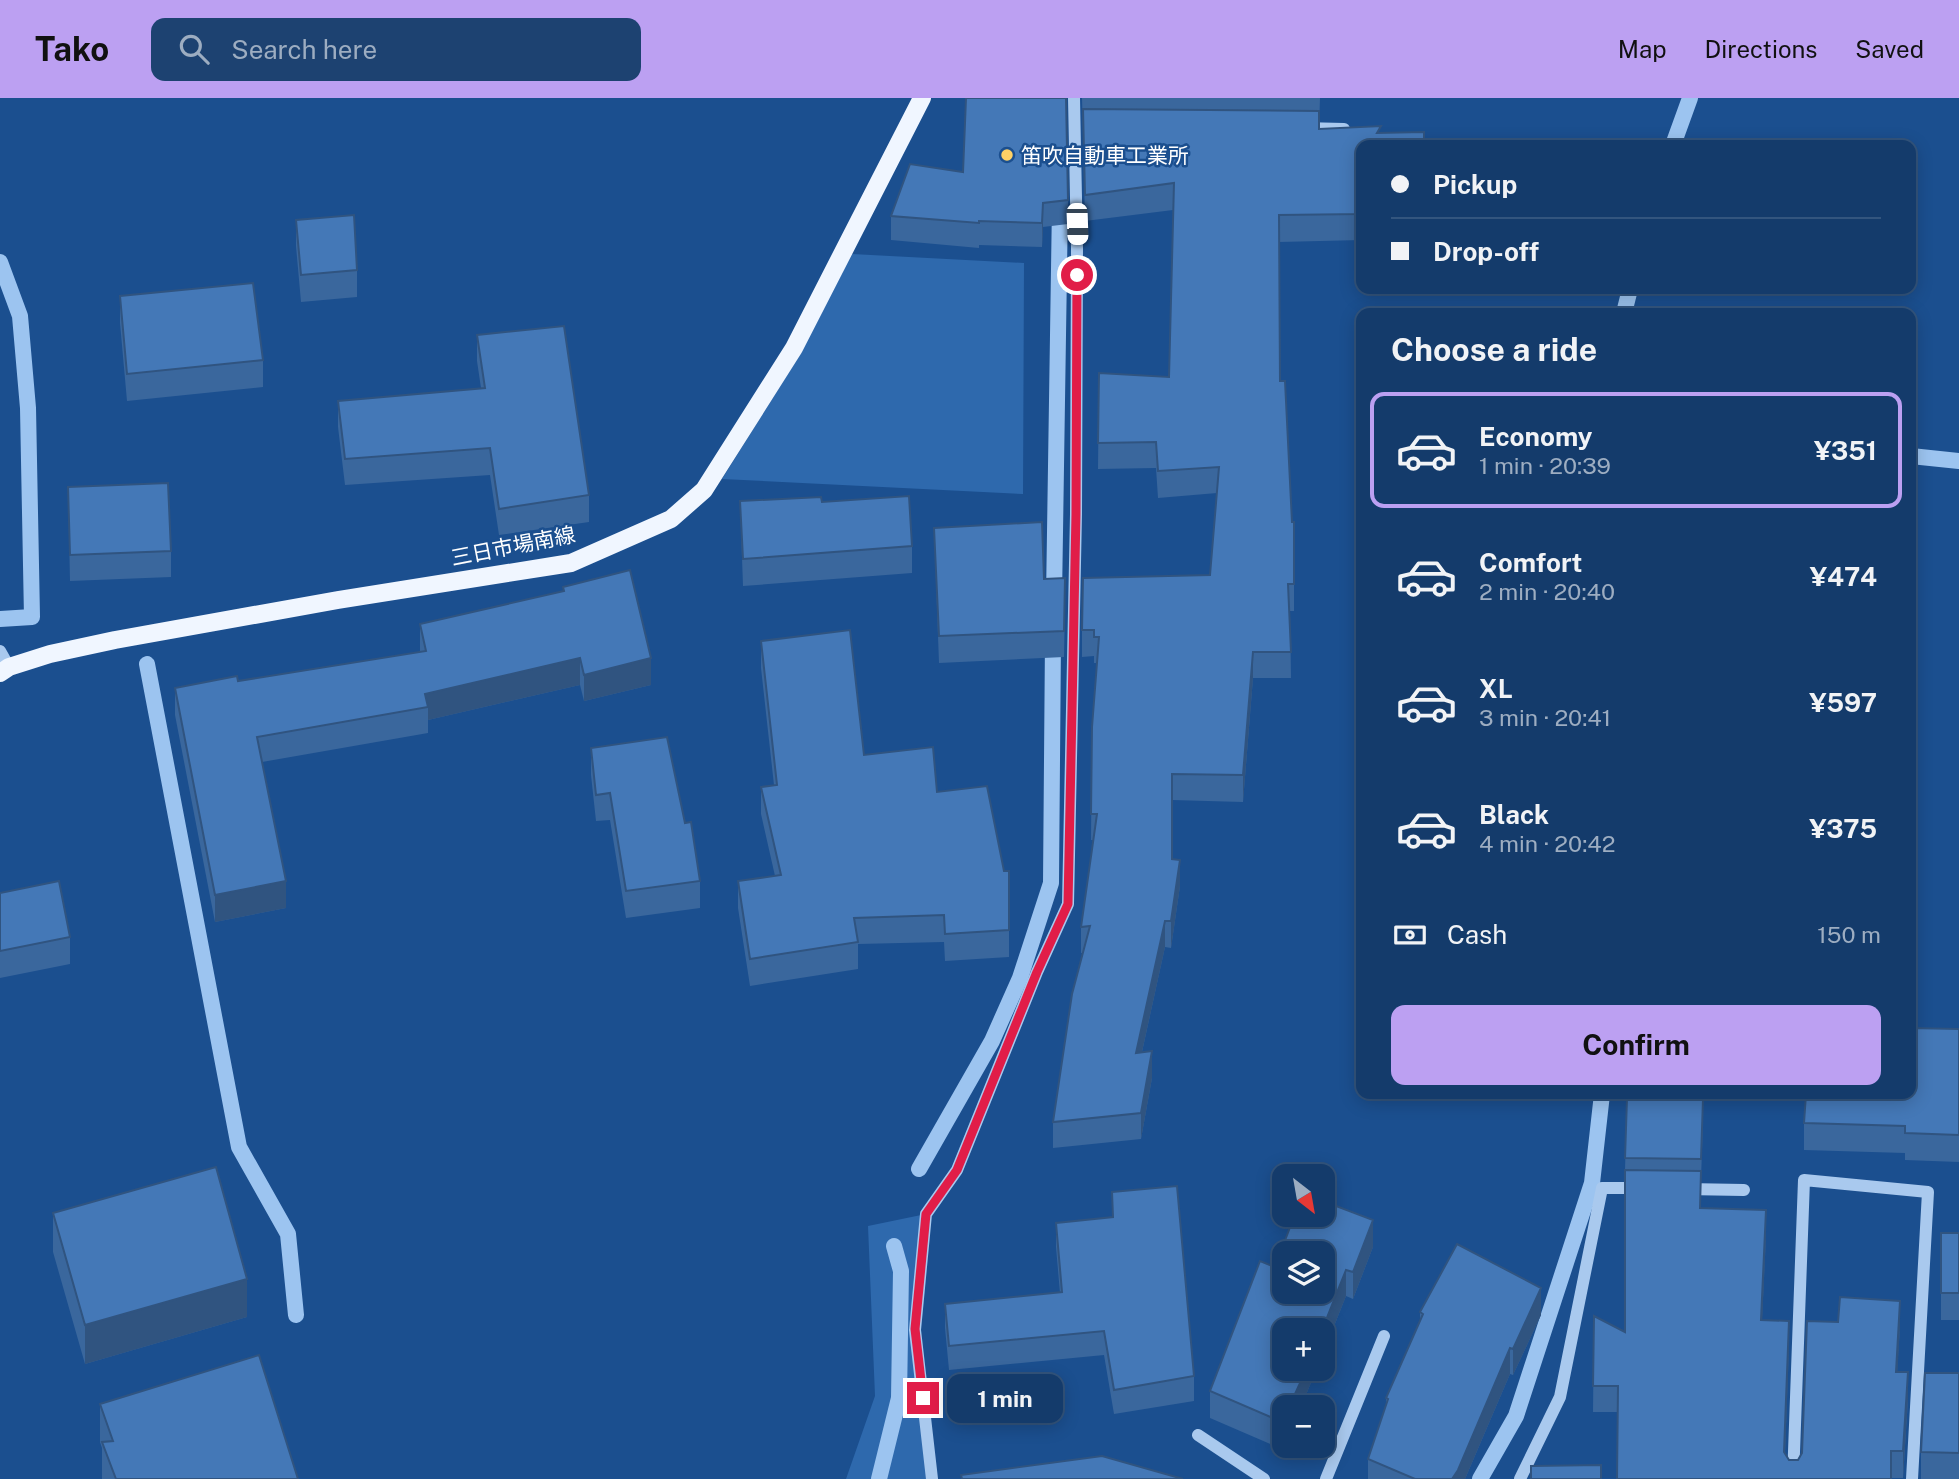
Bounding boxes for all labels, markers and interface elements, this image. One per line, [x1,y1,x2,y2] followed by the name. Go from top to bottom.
[151,18,641,81] search box
[35,30,109,68] text: Tako
[175,30,213,68] icon: search
[231,34,377,65] text: Search here
[1618,35,1667,63] text: Map
[1705,35,1817,63] text: Directions
[1855,35,1924,63] text: Saved
[1021,143,1189,168] place label: 笛吹自動車工業所
[999,147,1015,163] marker: 笛吹自動車工業所
[1433,169,1517,200] text: Pickup
[1066,203,1089,245] car
[1433,236,1539,267] text: Drop-off
[1061,259,1093,291] route start
[1391,331,1597,368] text: Choose a ride
[1395,419,1458,482] icon: car
[1479,421,1592,452] text: Economy
[1814,435,1877,466] text: ¥351
[1479,452,1611,479] text: 1 min · 20:39
[449,522,577,570] street label: 三日市場南線
[1395,545,1458,608] icon: car
[1479,547,1582,578] text: Comfort
[1810,561,1877,592] text: ¥474
[1479,578,1615,605] text: 2 min · 20:40
[1395,671,1458,734] icon: car
[1479,673,1513,704] text: XL
[1809,687,1877,718] text: ¥597
[1479,704,1611,731] text: 3 min · 20:41
[1395,797,1458,860] icon: car
[1479,799,1549,830] text: Black
[1809,813,1877,844] text: ¥375
[1479,830,1615,857] text: 4 min · 20:42
[1391,916,1429,954] icon: cash
[1447,919,1507,950] text: Cash
[1817,921,1881,948] text: 150 m
[1391,1005,1881,1085] button: Confirm
[1272,1164,1335,1227] north arrow
[1272,1164,1335,1458] map controls
[1272,1241,1335,1304] button: layers
[1272,1318,1335,1381] button: +
[948,1374,1063,1422] callout: 1 min
[907,1382,939,1414] route end
[977,1385,1033,1412] text: 1 min
[1272,1395,1335,1458] button: −

